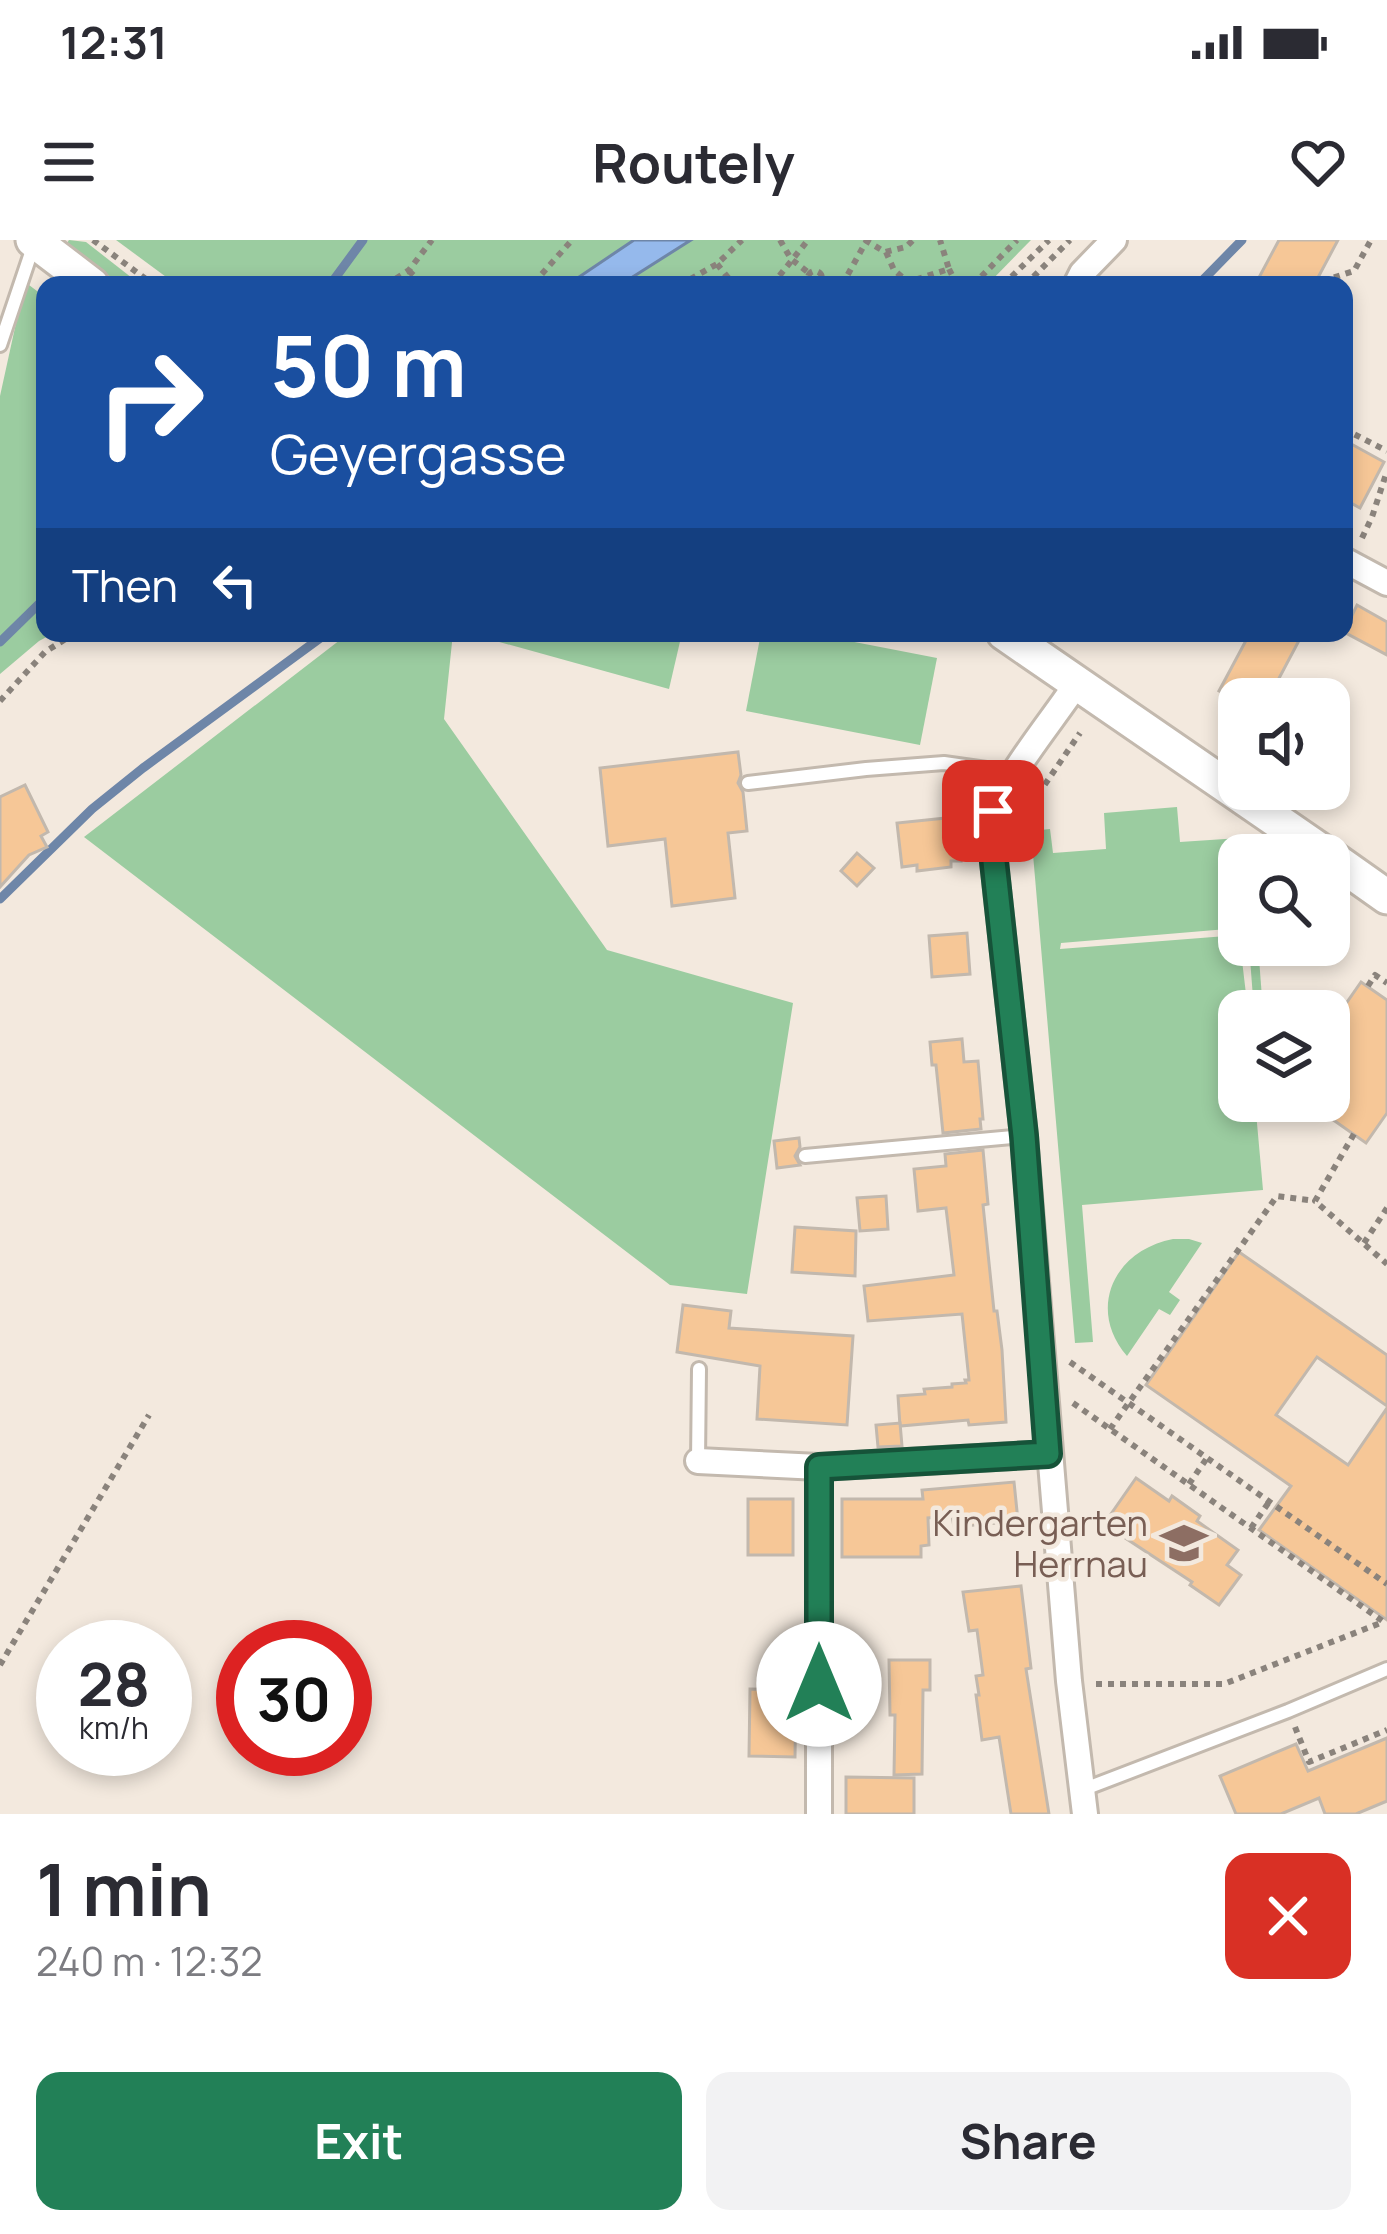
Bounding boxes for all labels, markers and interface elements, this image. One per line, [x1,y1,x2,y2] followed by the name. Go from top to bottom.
[60,11,168,73] text: 12:31
[592,125,795,199] text: Routely
[36,129,102,195] icon: menu
[1285,129,1351,195] icon: heart
[270,307,467,422] text: 50 m
[72,324,228,480] icon: right
[270,416,567,490] text: Geyergasse
[202,552,268,618] icon: left
[72,554,178,616] text: Then
[1218,678,1350,1122] map controls
[1218,678,1350,810] button: sound
[942,760,1044,862] pin
[960,778,1026,844] icon: arrive
[1218,834,1350,966] button: search
[1218,990,1350,1122] button: layers
[932,1498,1148,1588] place label: Kindergarten Herrnau
[1159,1518,1209,1568] school or university icon: Kindergarten Herrnau
[216,1620,372,1776] speed limit sign: 30
[756,1621,882,1747] position arrow
[78,1642,150,1724] text: 28
[79,1707,149,1748] text: km/h
[36,1839,212,1938] text: 1 min
[1225,1853,1351,1979] button: close
[36,1934,262,1988] text: 240 m · 12:32
[36,2072,682,2210] button: Exit
[706,2072,1351,2210] button: Share

